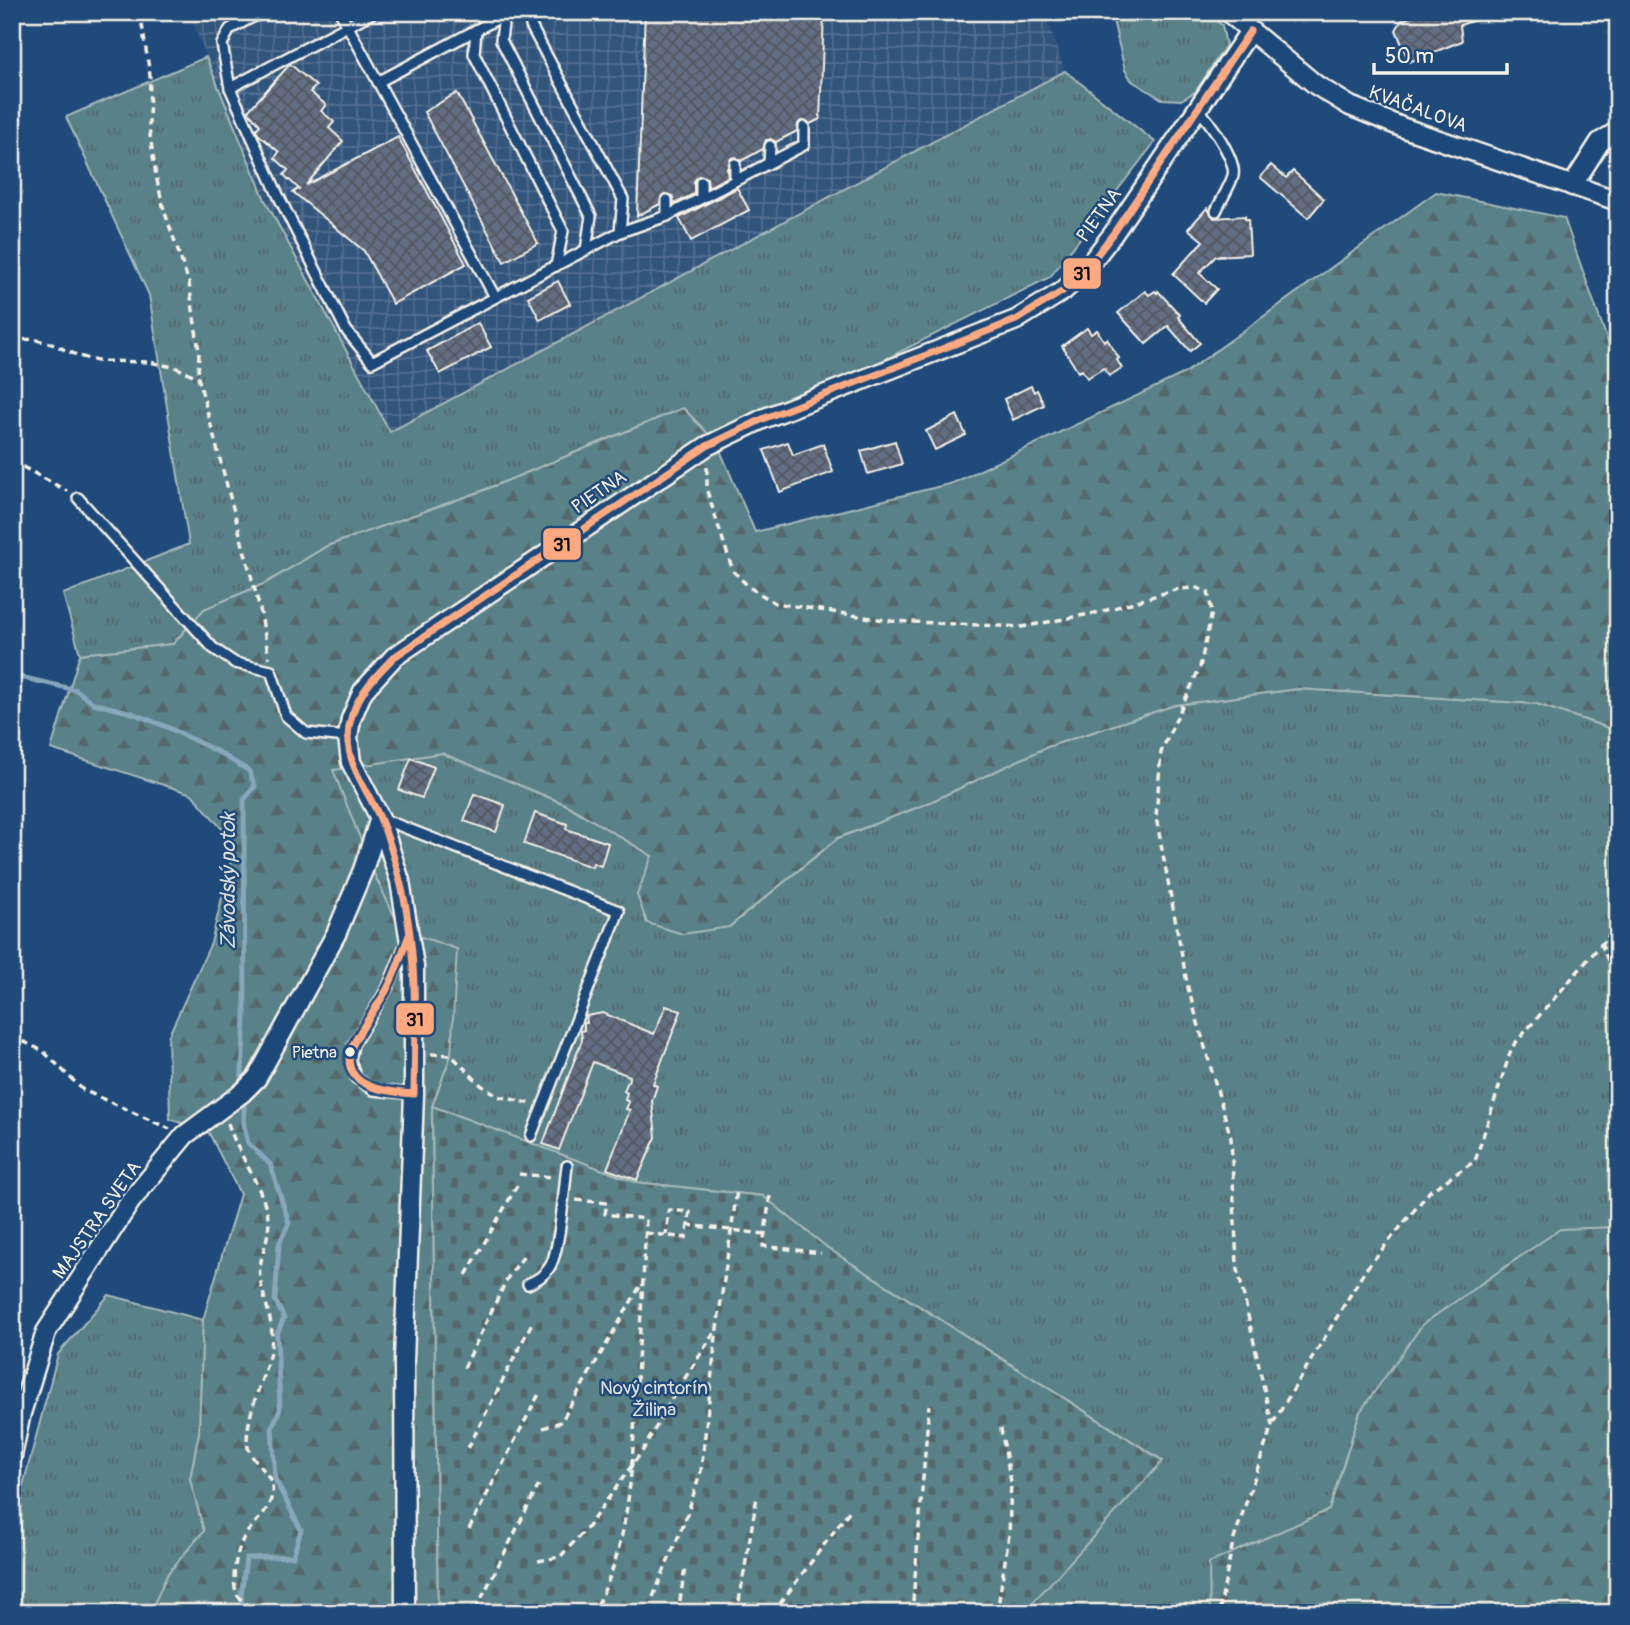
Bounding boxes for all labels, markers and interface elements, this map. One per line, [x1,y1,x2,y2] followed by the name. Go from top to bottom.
[1374,32,1508,76] scale bar
[1385,43,1434,70] text: 50 m
[1366,80,1470,138] street label: KVAČALOVA
[1071,183,1127,247] street label: PIETNA
[1062,257,1102,290] line badge: 31
[1073,262,1091,286] text: 31
[567,465,631,519] street label: PIETNA
[542,527,582,561] line badge: 31
[553,533,571,557] text: 31
[215,810,242,949] water label: Závodský potok
[395,1002,435,1036] line badge: 31
[406,1008,424,1032] text: 31
[292,1042,337,1063] place label: Pietna
[343,1045,357,1059] marker: Pietna
[47,1156,147,1284] street label: MAJSTRA SVETA
[600,1376,708,1422] park label: Nový cintorín Žilina

